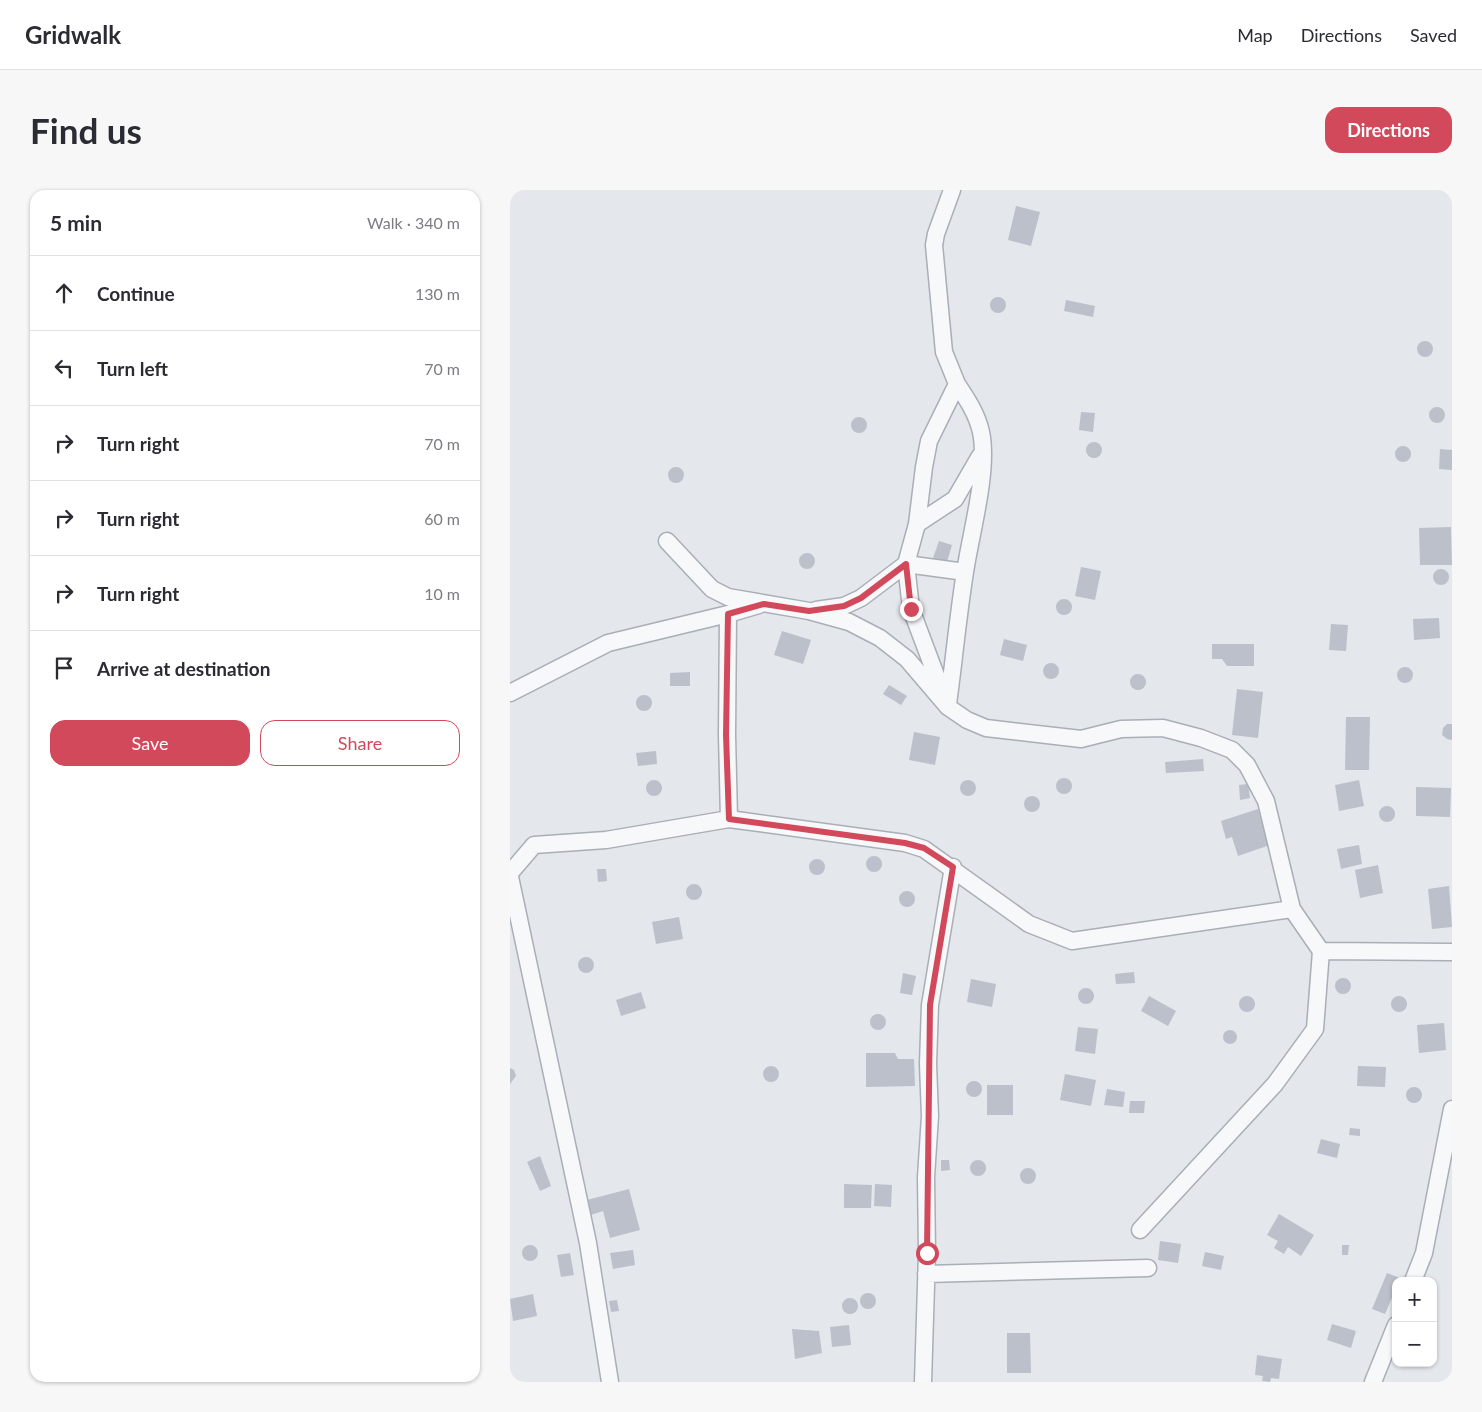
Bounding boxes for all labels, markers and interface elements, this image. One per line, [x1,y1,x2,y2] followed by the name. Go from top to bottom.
[25,20,121,49] text: Gridwalk
[1237,24,1273,46] text: Map
[1301,24,1382,46] text: Directions
[1410,24,1457,46] text: Saved
[1325,107,1452,153] button: Directions
[30,109,142,151] text: Find us
[50,210,102,235] text: 5 min
[367,213,460,232] text: Walk · 340 m
[50,279,78,307] icon: ahead
[97,282,175,305] text: Continue
[415,284,460,303] text: 130 m
[50,354,78,382] icon: left
[97,357,168,380] text: Turn left
[424,359,460,378] text: 70 m
[50,429,78,457] icon: right
[97,432,179,455] text: Turn right
[424,434,460,453] text: 70 m
[50,504,78,532] icon: right
[97,507,179,530] text: Turn right
[424,509,460,528] text: 60 m
[50,579,78,607] icon: right
[97,582,179,605] text: Turn right
[424,584,460,603] text: 10 m
[900,598,923,621] route end
[50,654,78,682] icon: arrive
[97,657,270,680] text: Arrive at destination
[50,720,250,766] button: Save
[260,720,460,766] button: Share
[916,1242,939,1265] route start
[1392,1277,1437,1367] map controls
[1392,1277,1437,1322] button: +
[1392,1322,1437,1367] button: −

